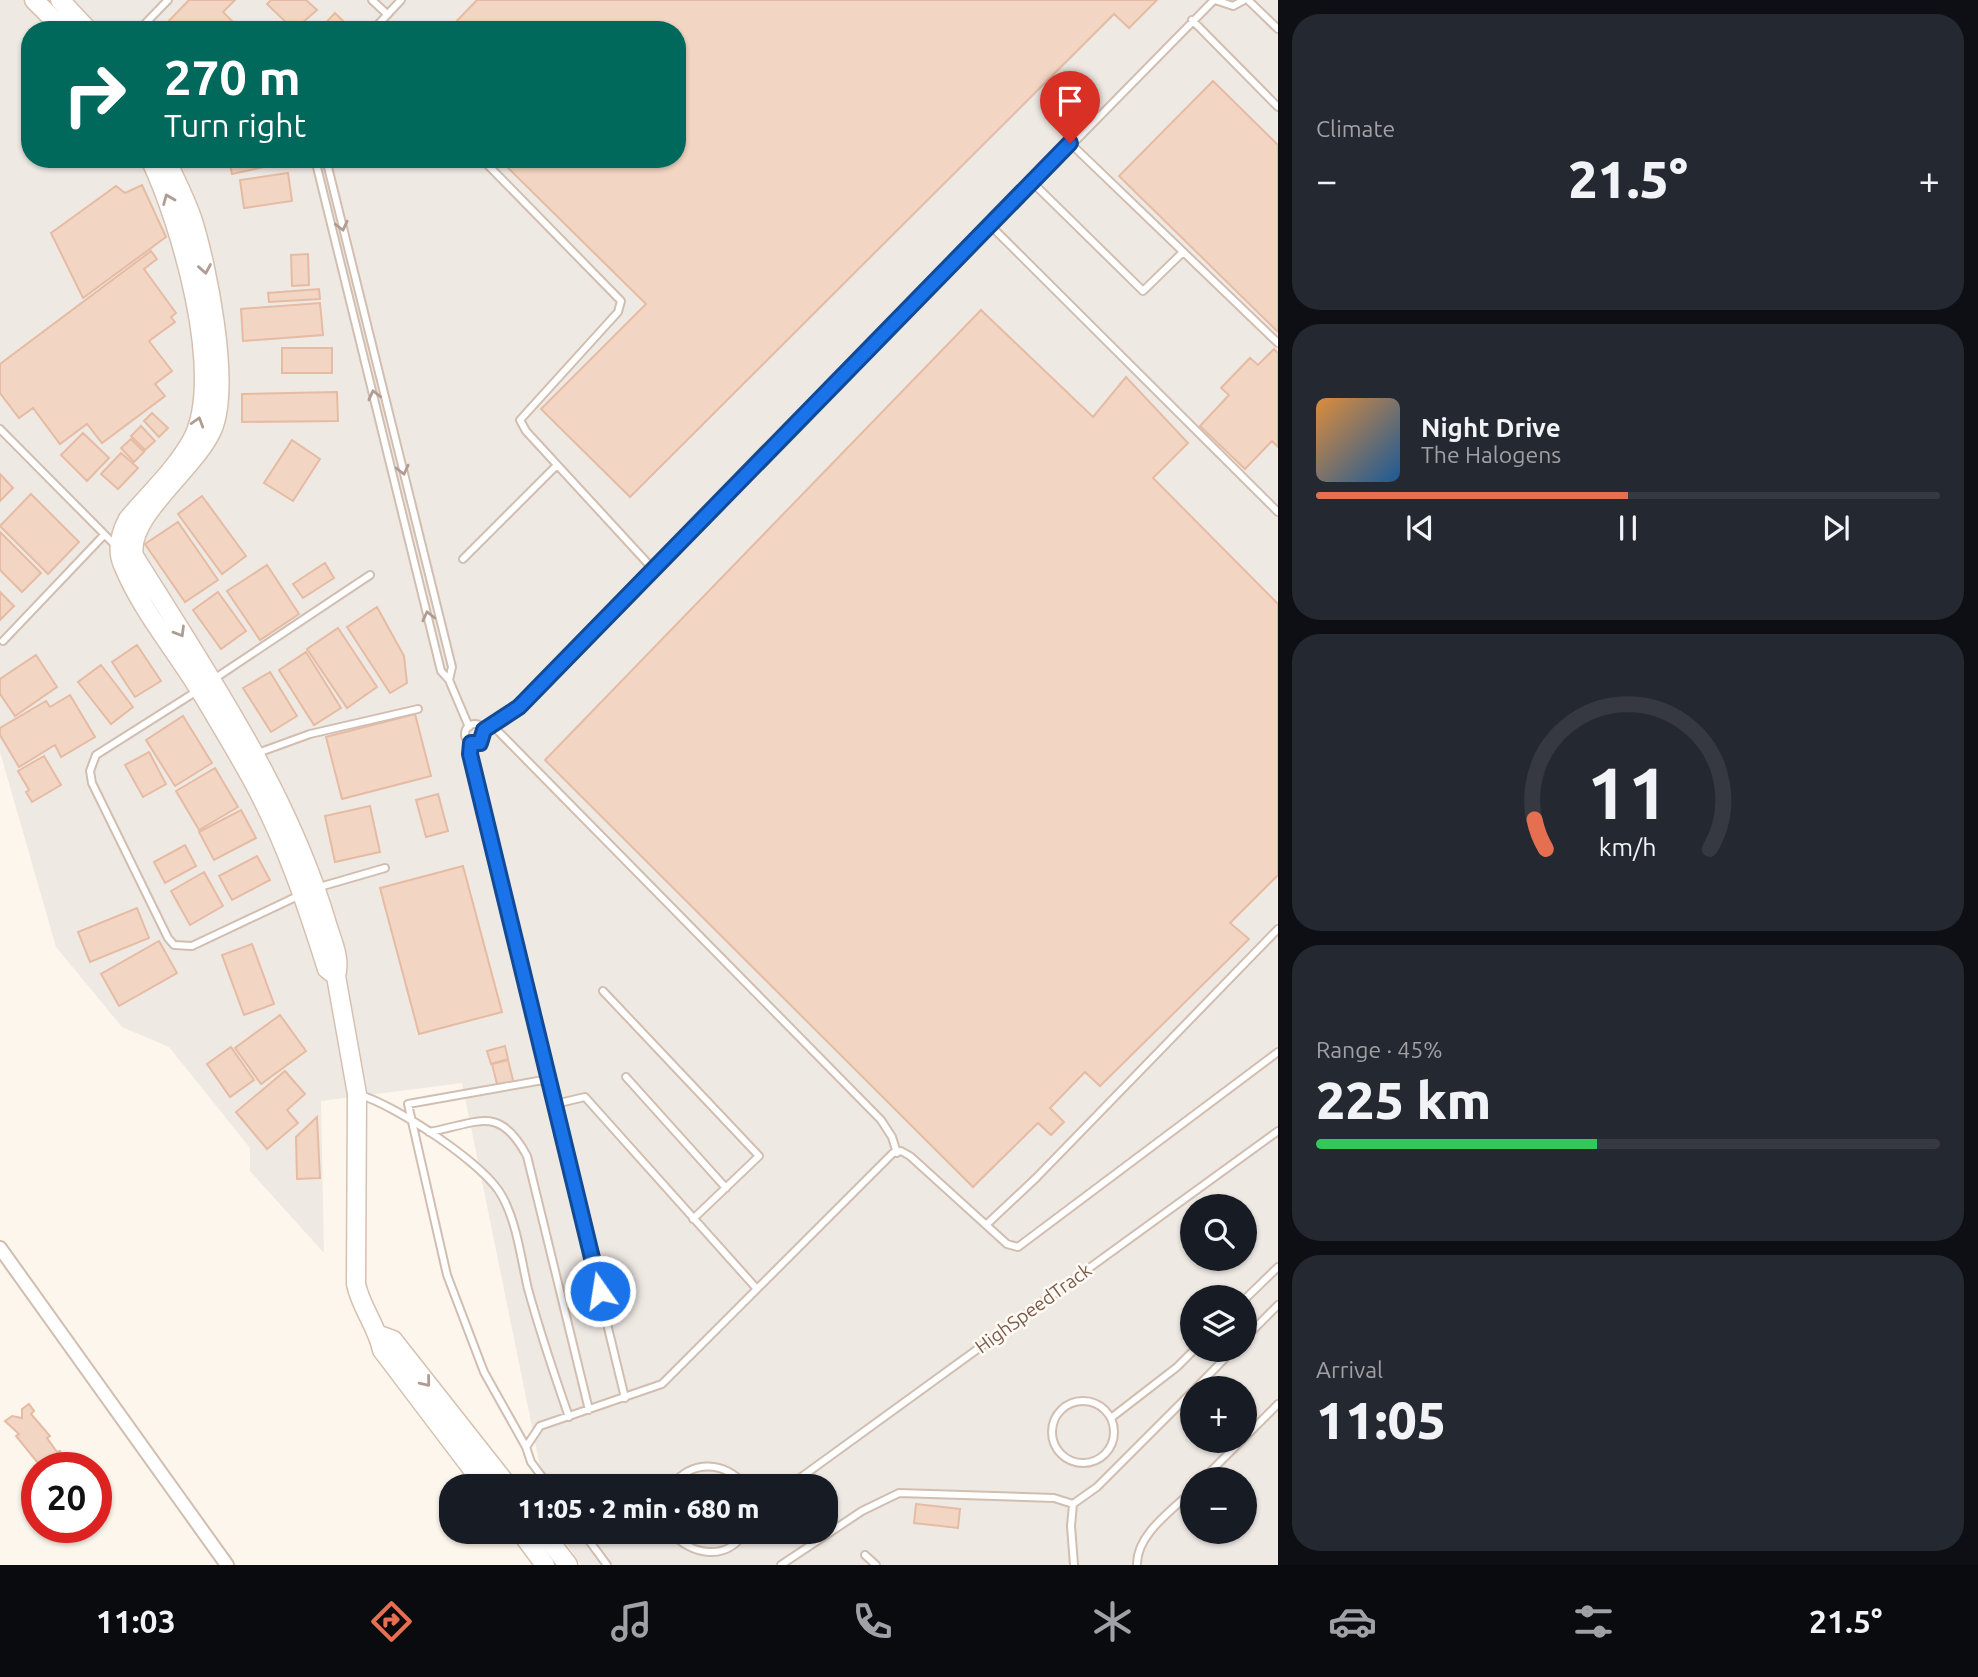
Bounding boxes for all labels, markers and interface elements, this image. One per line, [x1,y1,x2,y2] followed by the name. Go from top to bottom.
[49,49,140,140] icon: right
[164,49,301,104] text: 270 m
[1040,71,1100,143] pin
[1051,82,1089,120] icon: arrive
[164,107,306,143] text: Turn right
[1316,116,1395,141] text: Climate
[1568,150,1688,208] text: 21.5°
[1316,159,1337,201] text: −
[1919,159,1940,201] text: +
[163,194,177,206] one-way arrow
[334,219,348,231] one-way arrow
[197,264,212,275] one-way arrow
[368,389,382,401] one-way arrow
[1421,413,1561,442] text: Night Drive
[189,416,204,428] one-way arrow
[1421,442,1561,467] text: The Halogens
[395,464,409,476] one-way arrow
[1401,509,1439,547] icon: previous
[1609,509,1647,547] icon: pause
[1817,509,1855,547] icon: next
[422,610,437,622] one-way arrow
[172,624,185,637] one-way arrow
[1587,751,1669,833] text: 11
[1599,832,1657,860] text: km/h
[1316,1037,1443,1062] text: Range · 45%
[1316,1071,1491,1129] text: 225 km
[1180,1194,1257,1544] map controls
[1180,1194,1257,1271] button: search
[563,1254,637,1328] position arrow
[971,1258,1096,1357] street label: HighSpeedTrack
[1180,1285,1257,1362] button: layers
[1316,1357,1383,1382] text: Arrival
[418,1374,431,1386] one-way arrow
[1180,1376,1257,1453] button: +
[1316,1391,1446,1449] text: 11:05
[21,1452,112,1543] speed limit sign: 20
[1180,1467,1257,1544] button: −
[518,1494,759,1523] text: 11:05 · 2 min · 680 m
[367,1597,416,1646] icon: directions
[607,1597,656,1646] icon: music
[848,1597,897,1646] icon: phone
[1088,1597,1137,1646] icon: climate
[1328,1597,1377,1646] icon: car
[1569,1597,1618,1646] icon: filters
[96,1603,176,1639] text: 11:03
[1809,1603,1882,1639] text: 21.5°

